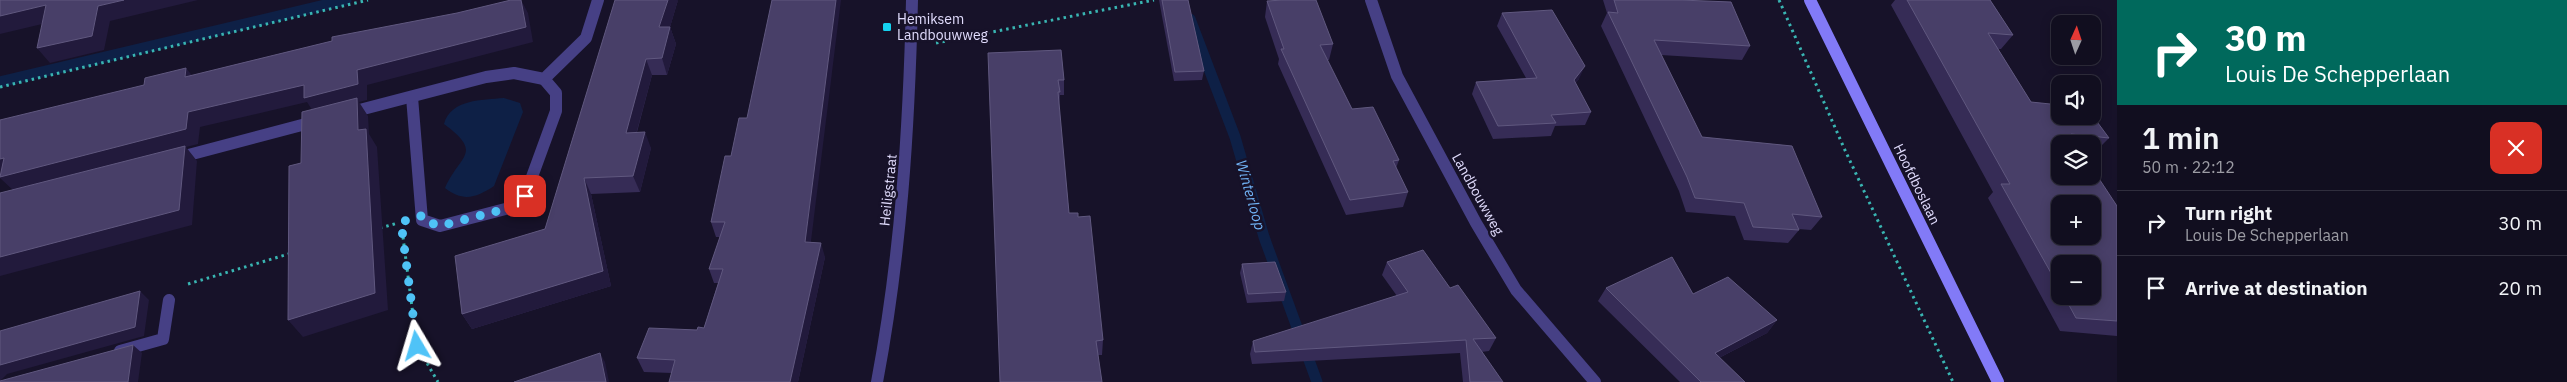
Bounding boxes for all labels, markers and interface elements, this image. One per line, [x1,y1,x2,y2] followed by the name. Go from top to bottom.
[897,10,989,44] place label: Hemiksem Landbouwweg
[2051,15,2101,65] north arrow
[2051,15,2101,305] map controls
[2225,15,2307,61] text: 30 m
[2142,20,2207,85] icon: right
[881,21,893,33] marker: Hemiksem Landbouwweg
[2225,59,2450,88] text: Louis De Schepperlaan
[2051,75,2101,125] button: sound
[2142,118,2220,157] text: 1 min
[2490,122,2542,174] button: close
[2051,135,2101,185] button: layers
[1890,141,1944,227] street label: Hoofdboslaan
[1448,150,1508,239] street label: Landbouwweg
[875,153,901,227] street label: Heiligstraat
[2142,157,2235,177] text: 50 m · 22:12
[1232,158,1270,232] water label: Winterloop
[504,175,546,217] pin
[511,182,539,210] icon: arrive
[2051,195,2101,245] button: +
[2185,201,2272,225] text: Turn right
[2142,209,2170,237] icon: right
[2498,211,2542,235] text: 30 m
[2185,225,2349,245] text: Louis De Schepperlaan
[2051,255,2101,305] button: −
[2142,274,2170,302] icon: arrive
[2185,276,2368,300] text: Arrive at destination
[2498,276,2542,300] text: 20 m
[390,319,442,371] position arrow

